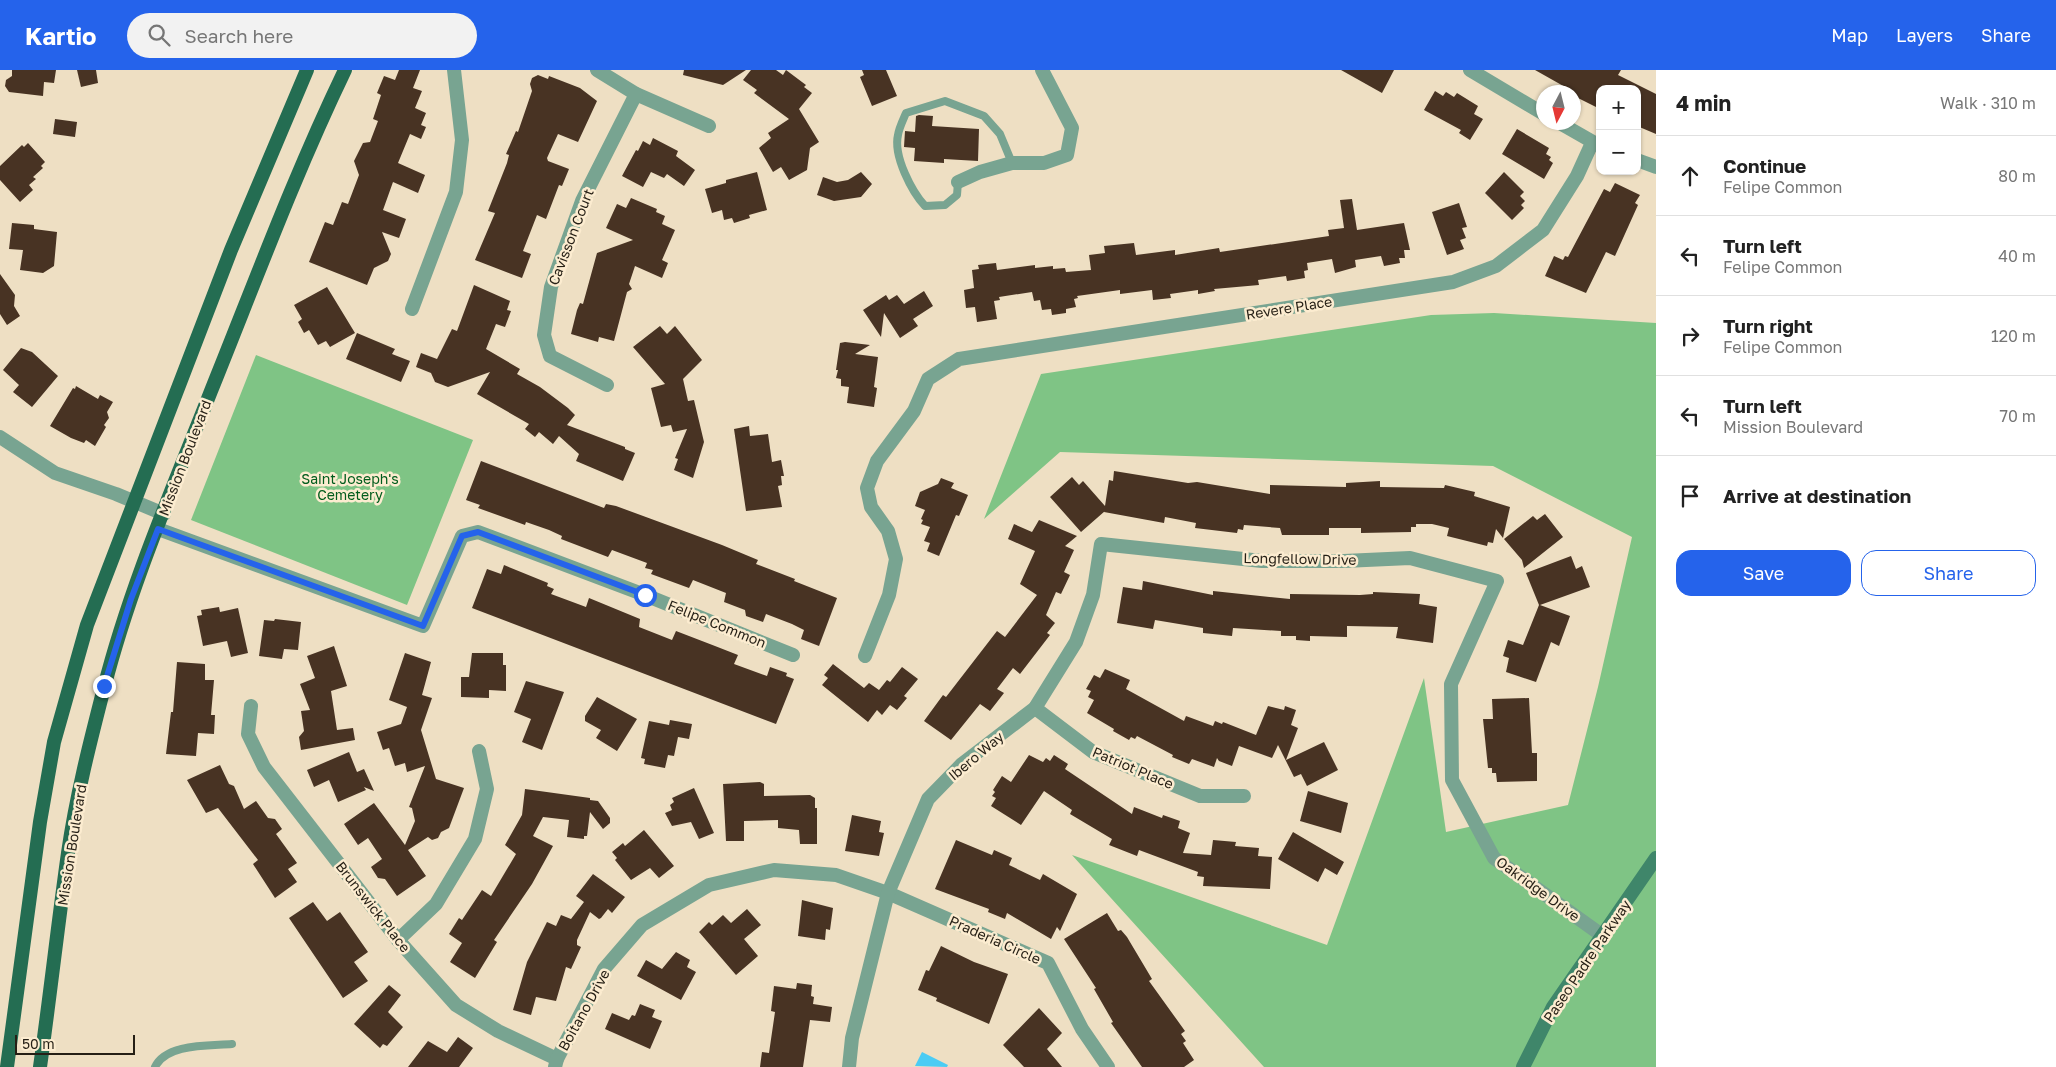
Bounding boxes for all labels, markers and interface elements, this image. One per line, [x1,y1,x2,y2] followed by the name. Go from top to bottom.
[127,13,477,58] search box
[25,21,97,50] text: Kartio
[145,21,173,49] icon: search
[185,24,293,47] text: Search here
[1831,24,1868,46] text: Map
[1896,24,1953,46] text: Layers
[1981,24,2031,46] text: Share
[1536,85,1581,130] north arrow
[1596,85,1641,175] map controls
[1596,85,1641,130] button: +
[1676,90,1731,116] text: 4 min
[1940,93,2036,113] text: Walk · 310 m
[1596,130,1641,175] button: −
[1723,154,1806,177] text: Continue
[1676,162,1704,190] icon: ahead
[1998,166,2036,186] text: 80 m
[1723,177,1842,197] text: Felipe Common
[544,186,597,287] street label: Cavisson Court
[1723,234,1802,257] text: Turn left
[1676,242,1704,270] icon: left
[1998,246,2036,266] text: 40 m
[1723,257,1842,277] text: Felipe Common
[1245,292,1333,323] street label: Revere Place
[1723,314,1813,337] text: Turn right
[1676,322,1704,350] icon: right
[1991,326,2036,346] text: 120 m
[1723,337,1842,357] text: Felipe Common
[1723,394,1802,417] text: Turn left
[155,398,214,518] street label: Mission Boulevard
[1676,402,1704,430] icon: left
[1999,406,2036,426] text: 70 m
[1723,417,1863,437] text: Mission Boulevard
[301,470,399,503] park label: Saint Joseph's Cemetery
[1676,482,1704,510] icon: arrive
[1723,484,1911,507] text: Arrive at destination
[1243,549,1357,568] street label: Longfellow Drive
[1676,550,1851,596] button: Save
[1861,550,2036,596] button: Share
[634,584,657,607] route start
[666,596,769,651] street label: Felipe Common
[93,675,116,698] route end
[945,728,1007,784] street label: Ibero Way
[1090,743,1176,792] street label: Patriot Place
[54,783,89,907] street label: Mission Boulevard
[1493,853,1583,925] street label: Oakridge Drive
[333,858,414,956] street label: Brunswick Place
[1539,896,1634,1025] street label: Paseo Padre Parkway
[947,912,1044,967] street label: Praderia Circle
[554,966,613,1053] street label: Boitano Drive
[15,1032,135,1055] scale bar
[22,1035,55,1052] text: 50 m

